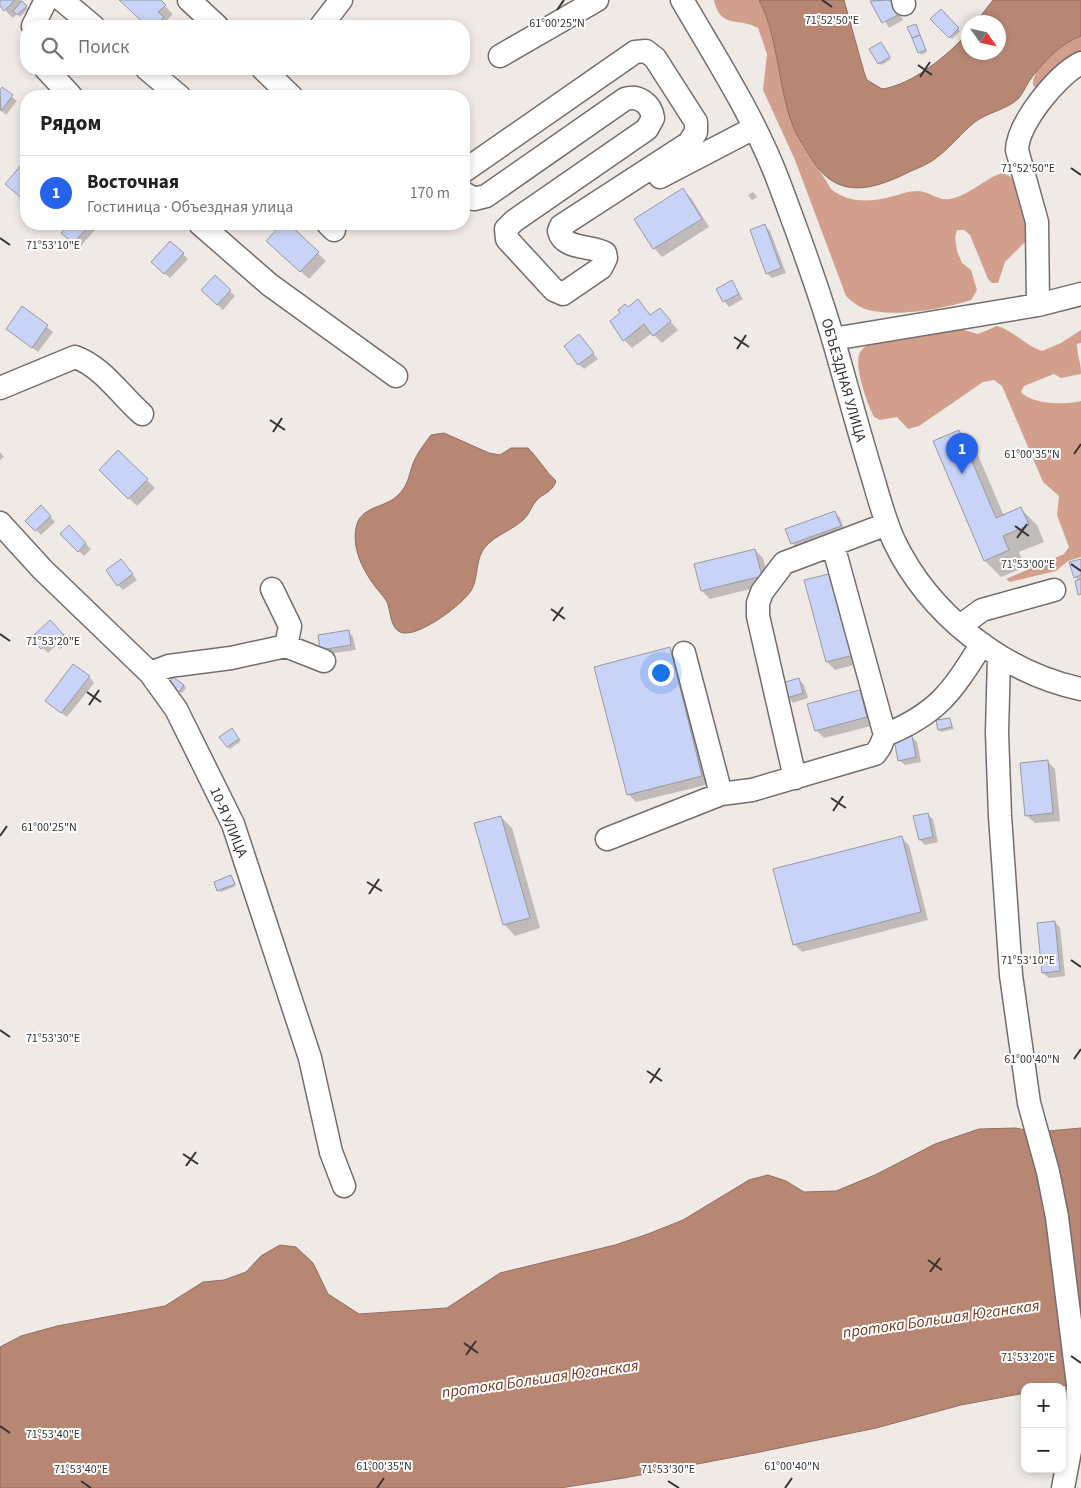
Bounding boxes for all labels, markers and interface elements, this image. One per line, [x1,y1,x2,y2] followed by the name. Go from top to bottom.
[805,12,859,29] text: 71°52'50"E
[529,15,585,32] text: 61°00'25"N
[961,15,1006,60] north arrow
[20,20,470,75] search box
[38,34,66,62] icon: search
[78,34,129,61] text: Поиск
[40,108,101,138] text: Рядом
[1001,160,1055,177] text: 71°52'50"E
[87,169,179,196] text: Восточная
[52,182,60,204] text: 1
[410,182,450,204] text: 170 m
[87,196,293,218] text: Гостиница · Объездная улица
[26,237,80,254] text: 71°53'10"E
[816,316,871,445] street label: ОБЪЕЗДНАЯ УЛИЦА
[946,433,978,474] pin: 1
[1004,446,1060,463] text: 61°00'35"N
[1001,556,1055,573] text: 71°53'00"E
[26,633,80,650] text: 71°53'20"E
[648,660,674,686] your location
[204,784,253,861] street label: 10-Я УЛИЦА
[21,819,77,836] text: 61°00'25"N
[1001,952,1055,969] text: 71°53'10"E
[26,1030,80,1047] text: 71°53'30"E
[1004,1051,1060,1068] text: 61°00'40"N
[841,1294,1041,1344] water label: протока Большая Юганская
[1001,1349,1055,1366] text: 71°53'20"E
[440,1354,640,1404] water label: протока Большая Юганская
[1021,1383,1066,1473] map controls
[1021,1383,1066,1428] button: +
[26,1426,80,1443] text: 71°53'40"E
[1021,1428,1066,1473] button: −
[356,1458,412,1475] text: 61°00'35"N
[764,1458,820,1475] text: 61°00'40"N
[54,1461,108,1478] text: 71°53'40"E
[641,1461,695,1478] text: 71°53'30"E

